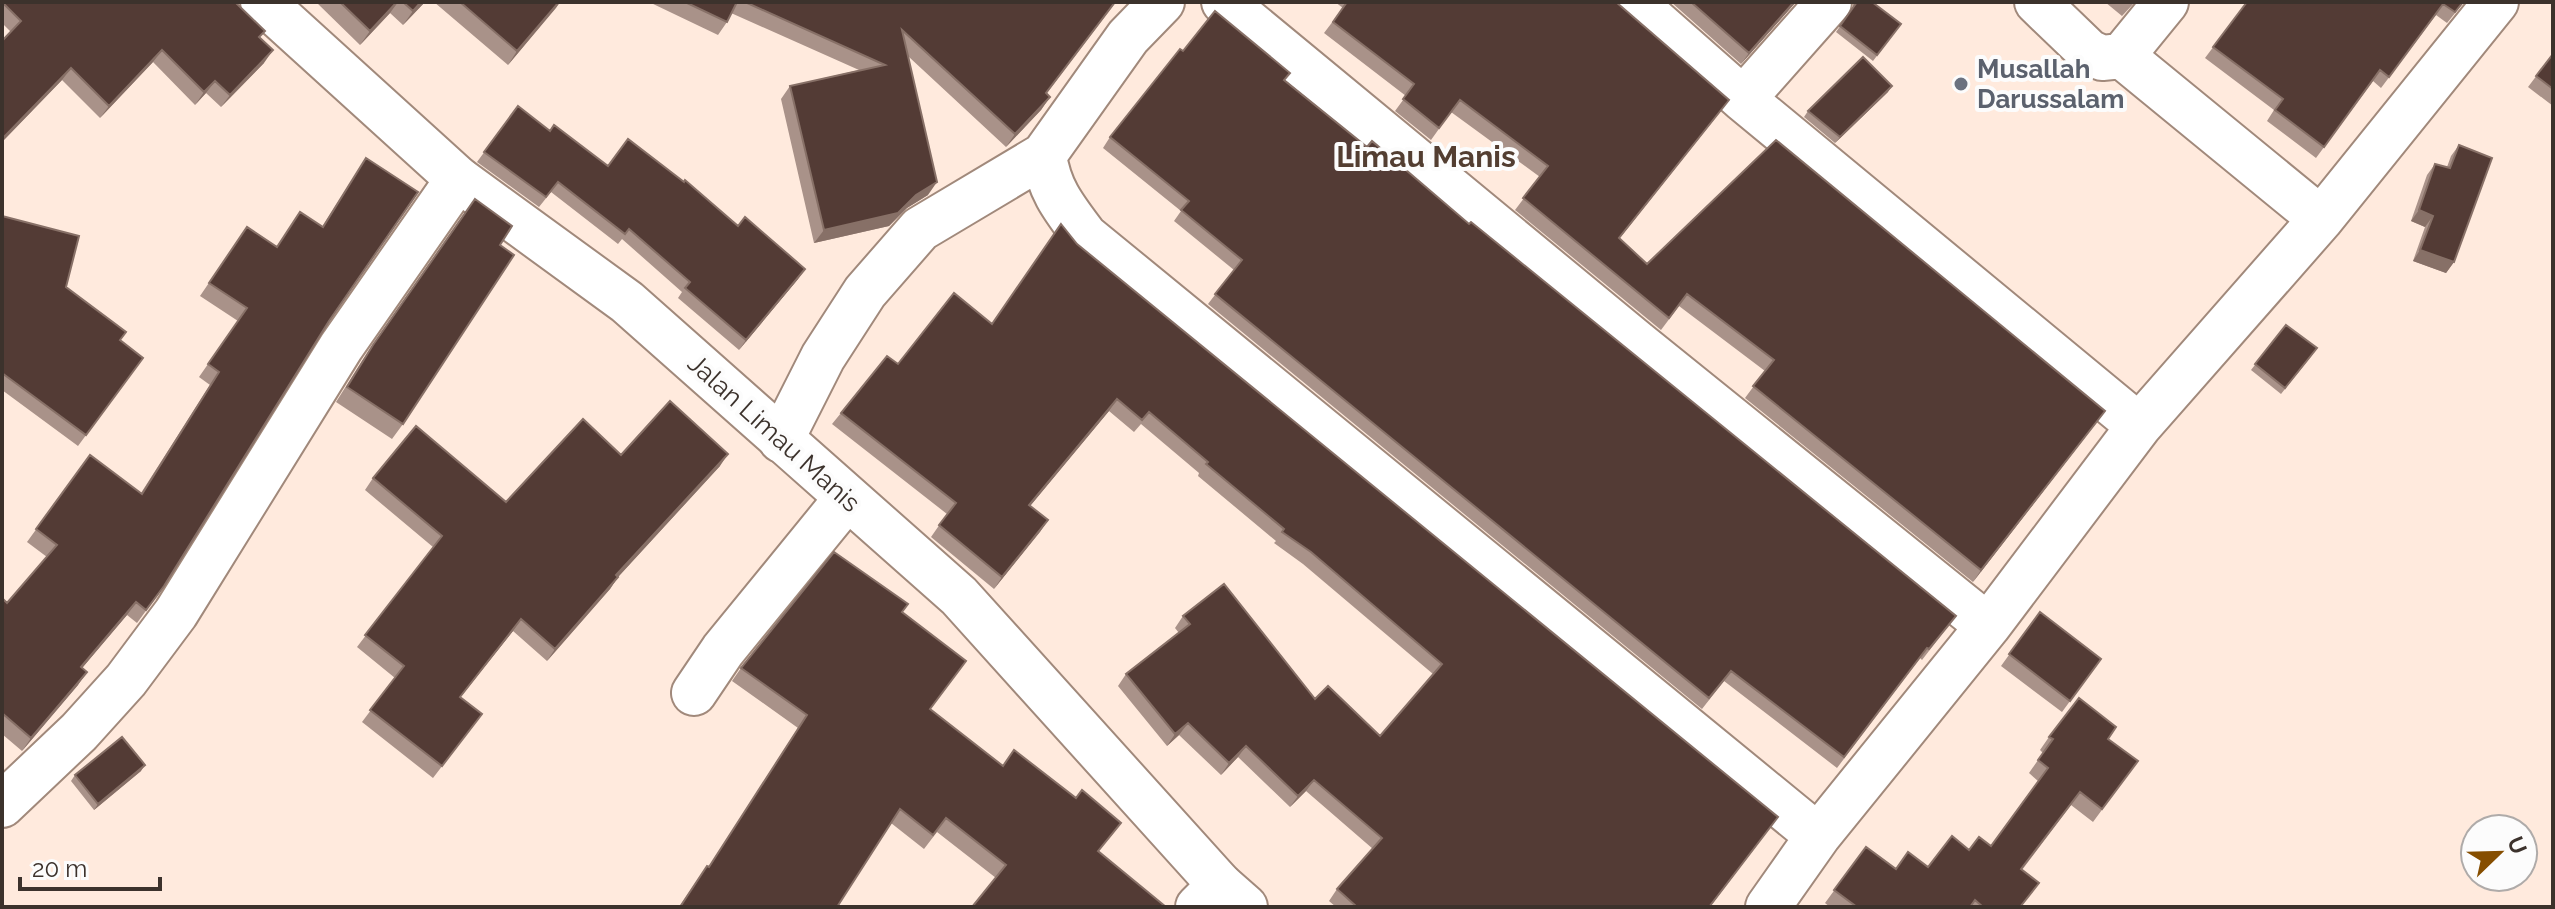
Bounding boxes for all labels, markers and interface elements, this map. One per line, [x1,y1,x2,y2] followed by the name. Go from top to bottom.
[1977,54,2125,114] place label: Musallah Darussalam
[1952,75,1970,93] marker: Musallah Darussalam
[1336,139,1516,174] district label: Limau Manis
[682,348,866,518] street label: Jalan Limau Manis
[2459,813,2539,893] north arrow
[2502,833,2533,858] text: U
[20,841,160,891] scale bar
[32,854,87,883] text: 20 m

